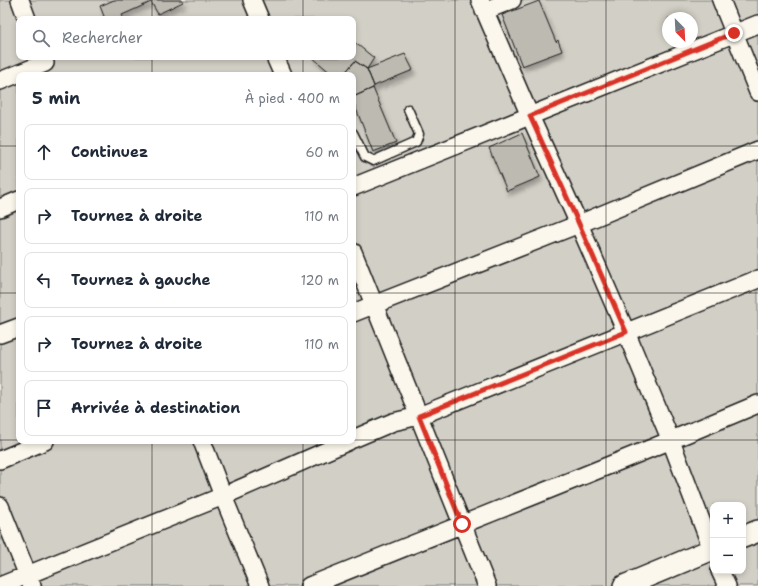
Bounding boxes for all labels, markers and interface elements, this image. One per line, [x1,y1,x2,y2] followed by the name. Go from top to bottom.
[662,12,698,48] north arrow
[16,16,356,60] search box
[725,24,743,42] route end
[30,27,52,49] icon: search
[62,28,143,48] text: Rechercher
[32,87,80,109] text: 5 min
[245,90,340,107] text: À pied · 400 m
[33,141,55,163] icon: ahead
[71,142,148,162] text: Continuez
[306,144,339,161] text: 60 m
[33,205,55,227] icon: right
[71,206,203,226] text: Tournez à droite
[304,208,339,225] text: 110 m
[33,269,55,291] icon: left
[71,270,211,290] text: Tournez à gauche
[301,272,339,289] text: 120 m
[33,333,55,355] icon: right
[71,334,203,354] text: Tournez à droite
[304,336,339,353] text: 110 m
[33,397,55,419] icon: arrive
[71,398,240,418] text: Arrivée à destination
[710,502,746,574] map controls
[710,502,746,538] button: +
[453,515,471,533] route start
[710,538,746,574] button: −

